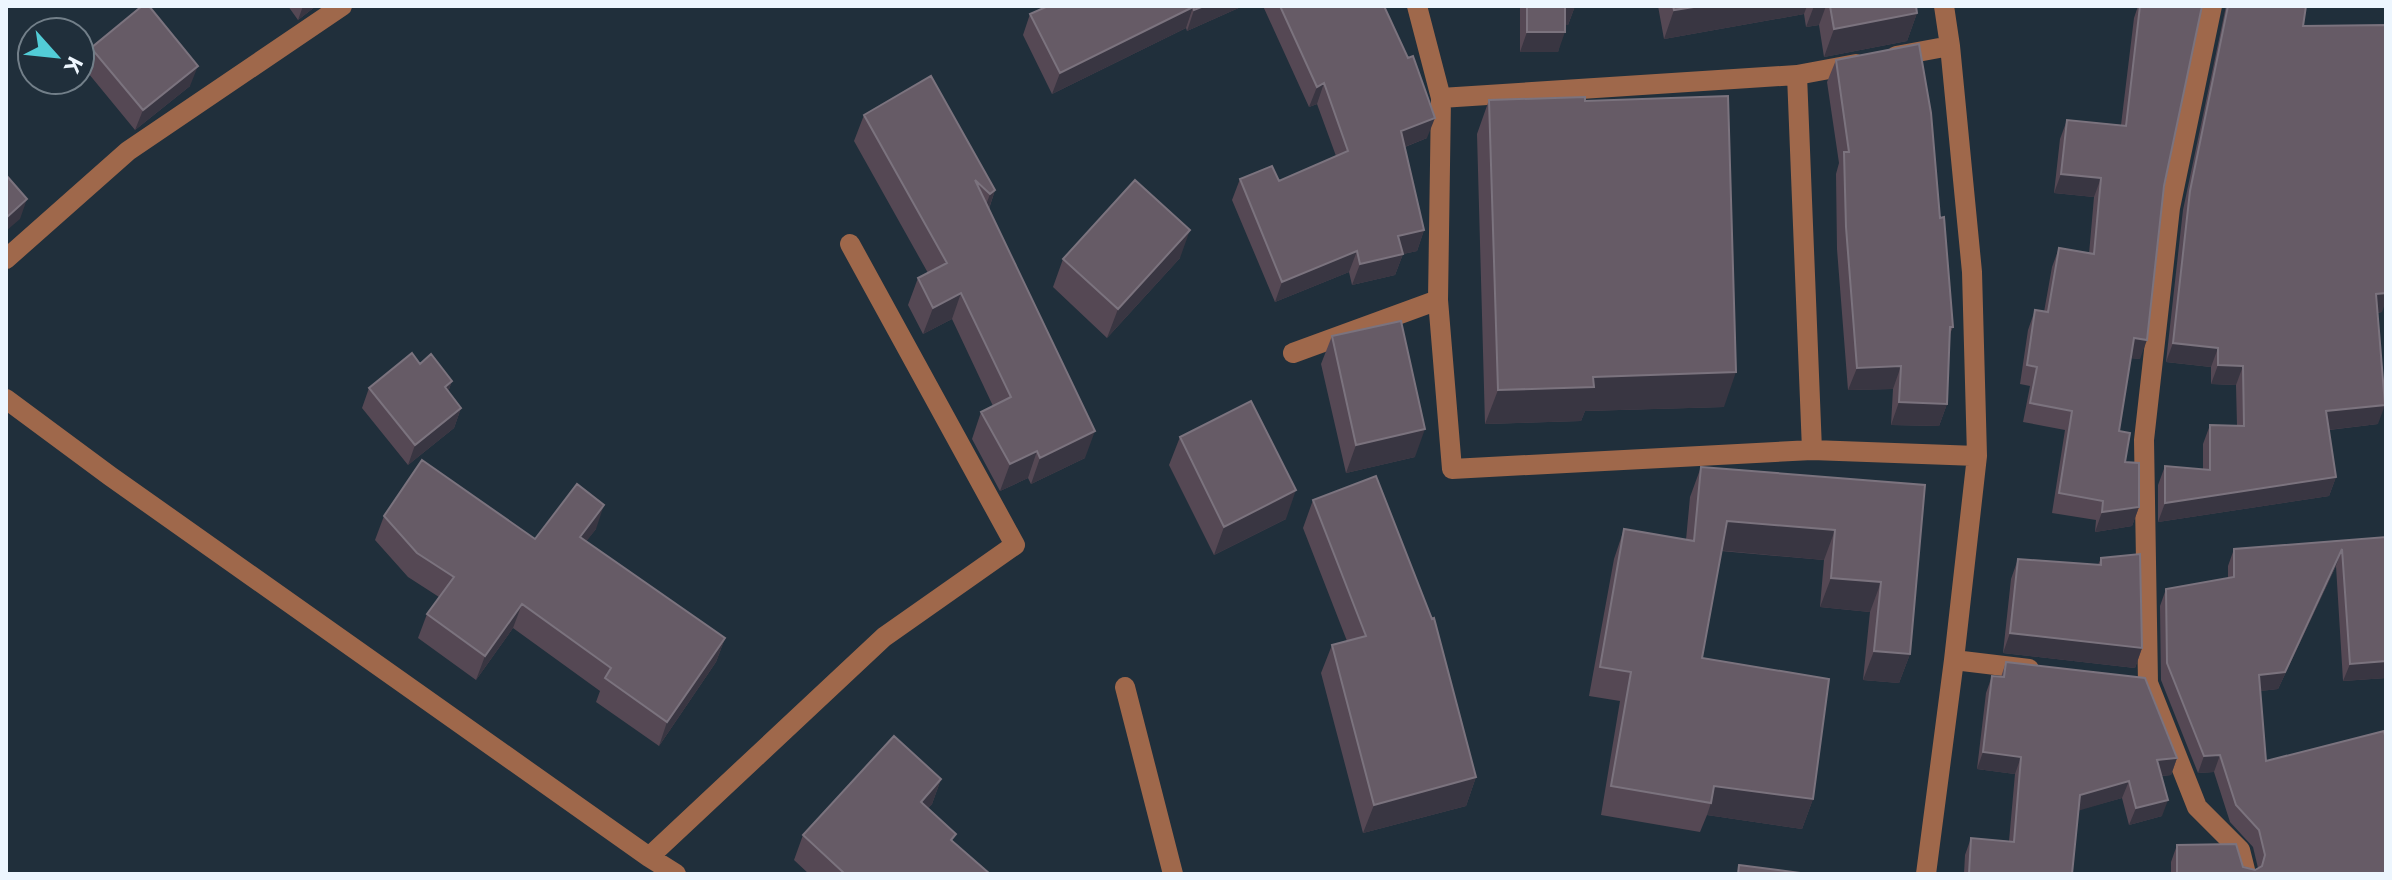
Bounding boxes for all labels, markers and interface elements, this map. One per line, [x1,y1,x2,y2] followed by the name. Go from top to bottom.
[16,16,96,96] north arrow
[58,52,91,79] text: K

